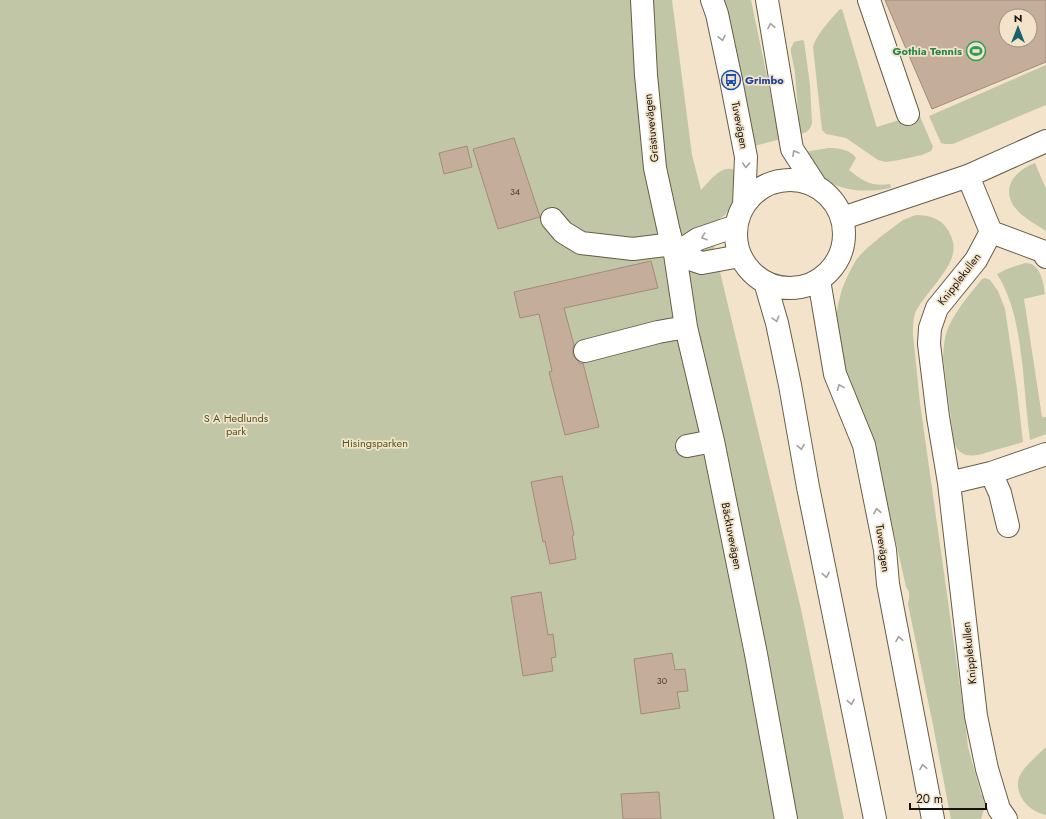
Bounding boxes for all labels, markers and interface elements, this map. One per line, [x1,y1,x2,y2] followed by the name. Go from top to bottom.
[998,8,1038,48] north arrow
[1014,10,1022,26] text: N
[768,23,776,29] one-way arrow
[718,34,726,41] one-way arrow
[965,40,987,62] sports icon: Gothia Tennis
[892,43,962,59] place label: Gothia Tennis
[720,69,742,91] bus stop icon: Grimbo
[745,72,784,88] place label: Grimbo
[639,93,663,163] street label: Grästuvevägen
[728,100,752,150] street label: Tuvevägen
[793,150,800,157] one-way arrow
[741,162,750,168] one-way arrow
[510,185,520,198] house number: 34
[701,233,708,241] one-way arrow
[933,249,985,309] street label: Knipplekullen
[771,316,780,323] one-way arrow
[837,384,845,391] one-way arrow
[204,410,269,439] park label: S A Hedlunds park
[342,435,408,451] park label: Hisingsparken
[796,444,805,450] one-way arrow
[718,501,746,571] street label: Bäcktuvevägen
[873,508,882,514] one-way arrow
[872,523,894,573] street label: Tuvevägen
[821,572,829,578] one-way arrow
[958,621,980,685] street label: Knipplekullen
[895,636,903,642] one-way arrow
[657,674,668,687] house number: 30
[847,699,855,705] one-way arrow
[919,764,928,770] one-way arrow
[910,785,986,811] scale bar
[916,790,943,808] text: 20 m

